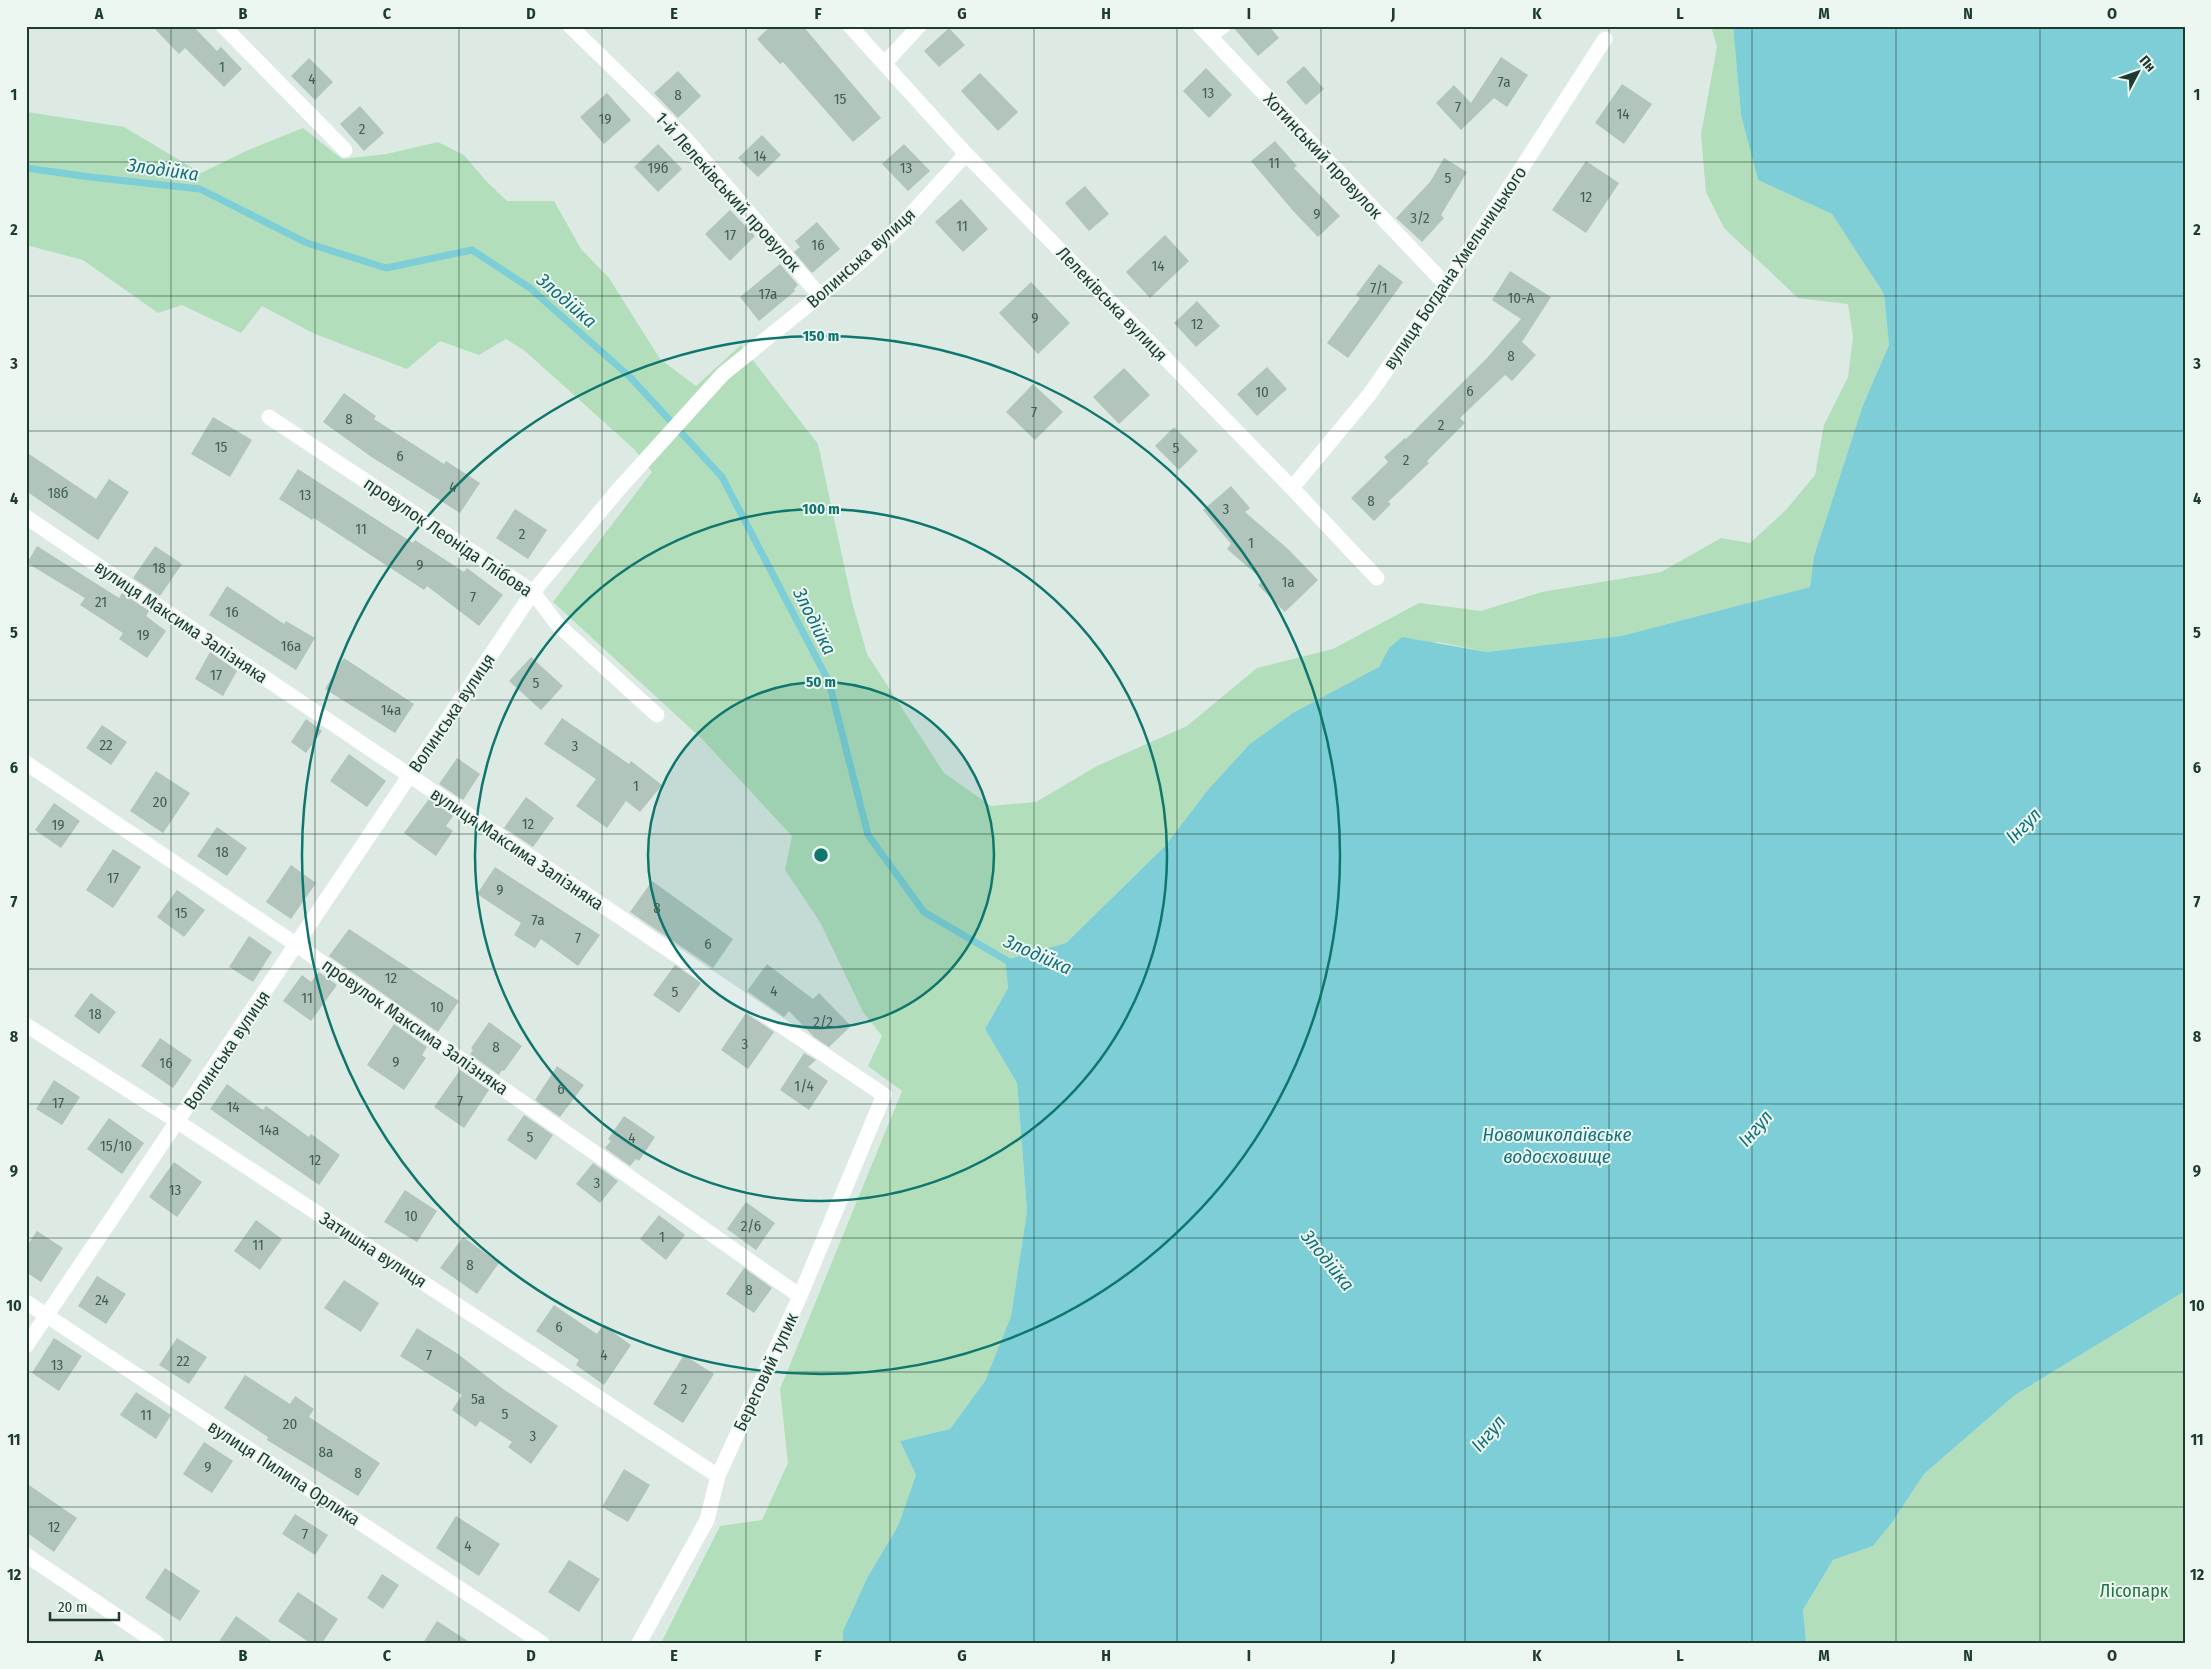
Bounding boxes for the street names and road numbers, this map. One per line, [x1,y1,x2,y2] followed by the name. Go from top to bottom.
[1259,88,1388,224] street label: Хотинський провулок
[650,108,806,277] street label: 1-й Лелеківський провулок
[1379,162,1531,374] street label: вулиця Богдана Хмельницького
[802,203,920,313] street label: Волинська вулиця
[1052,242,1172,366] street label: Лелеківська вулиця
[360,472,537,602] street label: провулок Леоніда Глібова
[90,556,272,688] street label: вулиця Максима Залізняка
[404,649,500,777] street label: Волинська вулиця
[426,783,608,915] street label: вулиця Максима Залізняка
[318,954,513,1100] street label: провулок Максима Залізняка
[179,986,275,1114] street label: Волинська вулиця
[315,1207,431,1293] street label: Затишна вулиця
[729,1309,803,1435] street label: Береговий тупик
[204,1416,364,1530] street label: вулиця Пилипа Орлика

